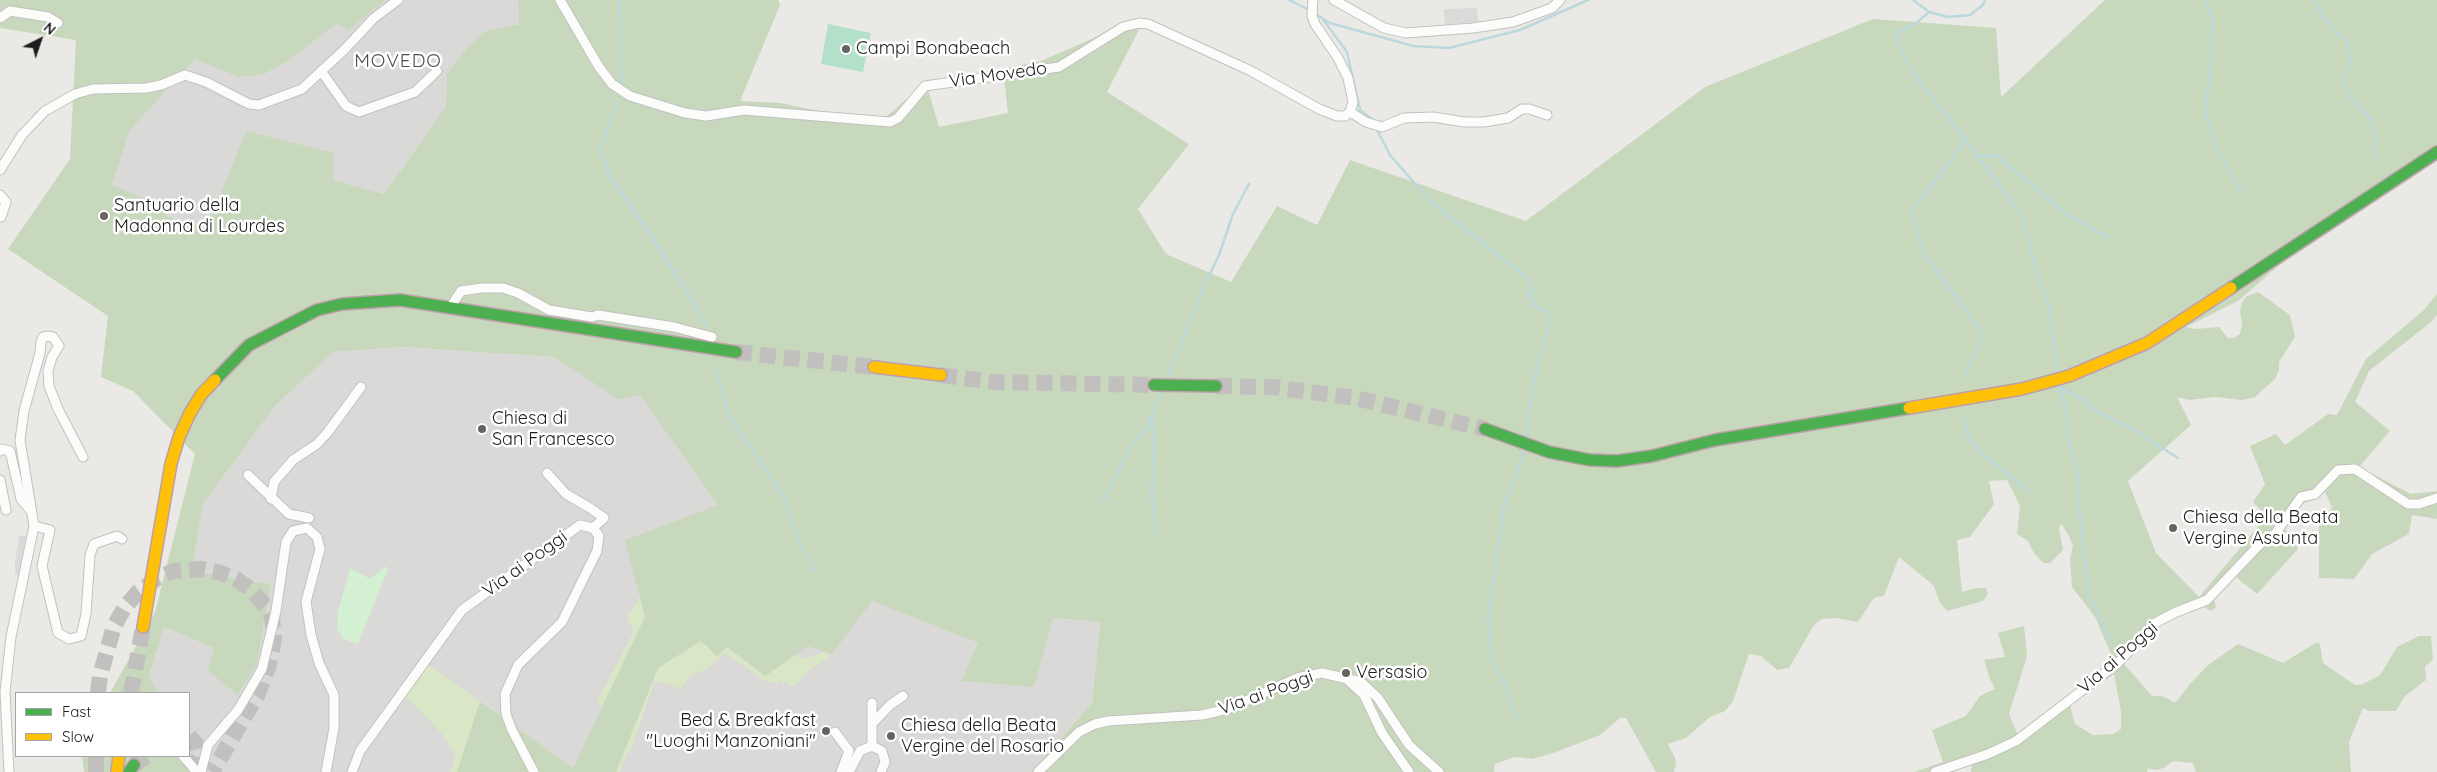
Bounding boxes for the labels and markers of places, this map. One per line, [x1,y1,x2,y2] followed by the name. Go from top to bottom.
[856,38,1010,60] place label: Campi Bonabeach
[840,43,852,55] marker: Campi Bonabeach
[114,195,285,238] place label: Santuario della Madonna di Lourdes
[98,210,110,222] marker: Santuario della Madonna di Lourdes
[492,408,615,450] place label: Chiesa di San Francesco
[476,423,488,435] marker: Chiesa di San Francesco
[2183,507,2338,550] place label: Chiesa della Beata Vergine Assunta
[2167,522,2179,534] marker: Chiesa della Beata Vergine Assunta
[1356,662,1427,684] place label: Versasio
[1340,667,1352,679] marker: Versasio
[646,710,816,752] place label: Bed & Breakfast "Luoghi Manzoniani"
[901,715,1064,758] place label: Chiesa della Beata Vergine del Rosario
[820,725,832,737] marker: Bed & Breakfast "Luoghi Manzoniani"
[885,730,897,742] marker: Chiesa della Beata Vergine del Rosario

